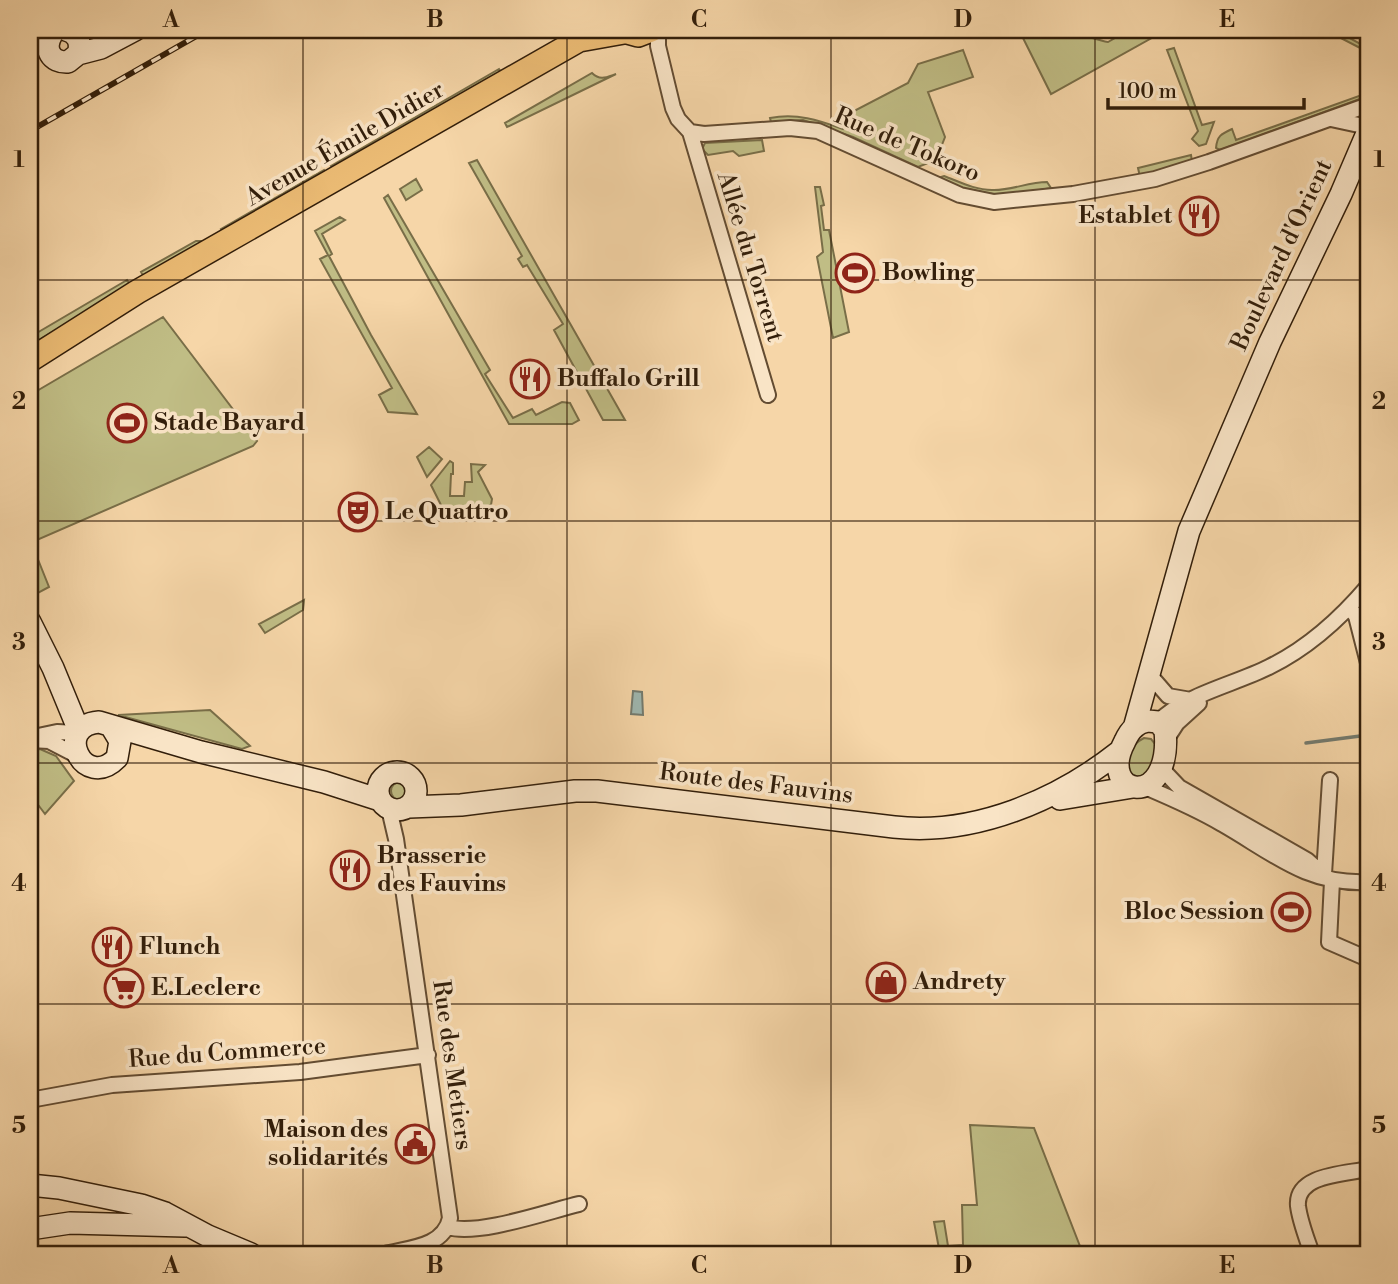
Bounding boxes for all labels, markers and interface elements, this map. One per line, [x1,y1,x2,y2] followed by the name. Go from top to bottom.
[162,6,180,34] text: A
[426,6,444,34] text: B
[691,6,707,34] text: C
[954,6,972,34] text: D
[1219,6,1235,34] text: E
[1108,66,1304,110] scale bar
[239,74,450,214] street label: Avenue Émile Didier
[1118,79,1177,105] text: 100 m
[830,101,984,189] street label: Rue de Tokoro
[13,146,25,174] text: 1
[1373,146,1385,174] text: 1
[1224,154,1340,356] street label: Boulevard d'Orient
[710,167,790,346] street label: Allée du Torrent
[1178,195,1220,237] restaurant icon: Establet
[1078,201,1173,231] place label: Establet
[834,252,876,294] sports icon: Bowling
[882,258,976,288] place label: Bowling
[509,358,551,400] restaurant icon: Buffalo Grill
[557,364,700,394] place label: Buffalo Grill
[12,388,26,416] text: 2
[1372,388,1386,416] text: 2
[106,402,148,444] sports icon: Stade Bayard
[154,408,305,438] place label: Stade Bayard
[337,491,379,533] theatre icon: Le Quattro
[385,497,509,527] place label: Le Quattro
[12,629,26,657] text: 3
[1372,629,1386,657] text: 3
[657,757,855,811] street label: Route des Fauvins
[377,841,506,899] place label: Brasserie des Fauvins
[329,849,371,891] restaurant icon: Brasserie des Fauvins
[11,870,27,898] text: 4
[1371,870,1387,898] text: 4
[1270,891,1312,933] sports icon: Bloc Session
[1124,897,1264,927] place label: Bloc Session
[91,926,133,968] restaurant icon: Flunch
[139,932,220,962] place label: Flunch
[865,961,907,1003] shop icon: Andrety
[103,967,145,1009] supermarket icon: E.Leclerc
[912,967,1006,997] place label: Andrety
[151,973,261,1003] place label: E.Leclerc
[425,978,479,1152] street label: Rue des Metiers
[127,1031,327,1075] street label: Rue du Commerce
[12,1112,26,1140] text: 5
[1372,1112,1386,1140] text: 5
[264,1115,388,1173] place label: Maison des solidarités
[394,1123,436,1165] public building icon: Maison des solidarités
[162,1252,180,1280] text: A
[426,1252,444,1280] text: B
[691,1252,707,1280] text: C
[954,1252,972,1280] text: D
[1219,1252,1235,1280] text: E

